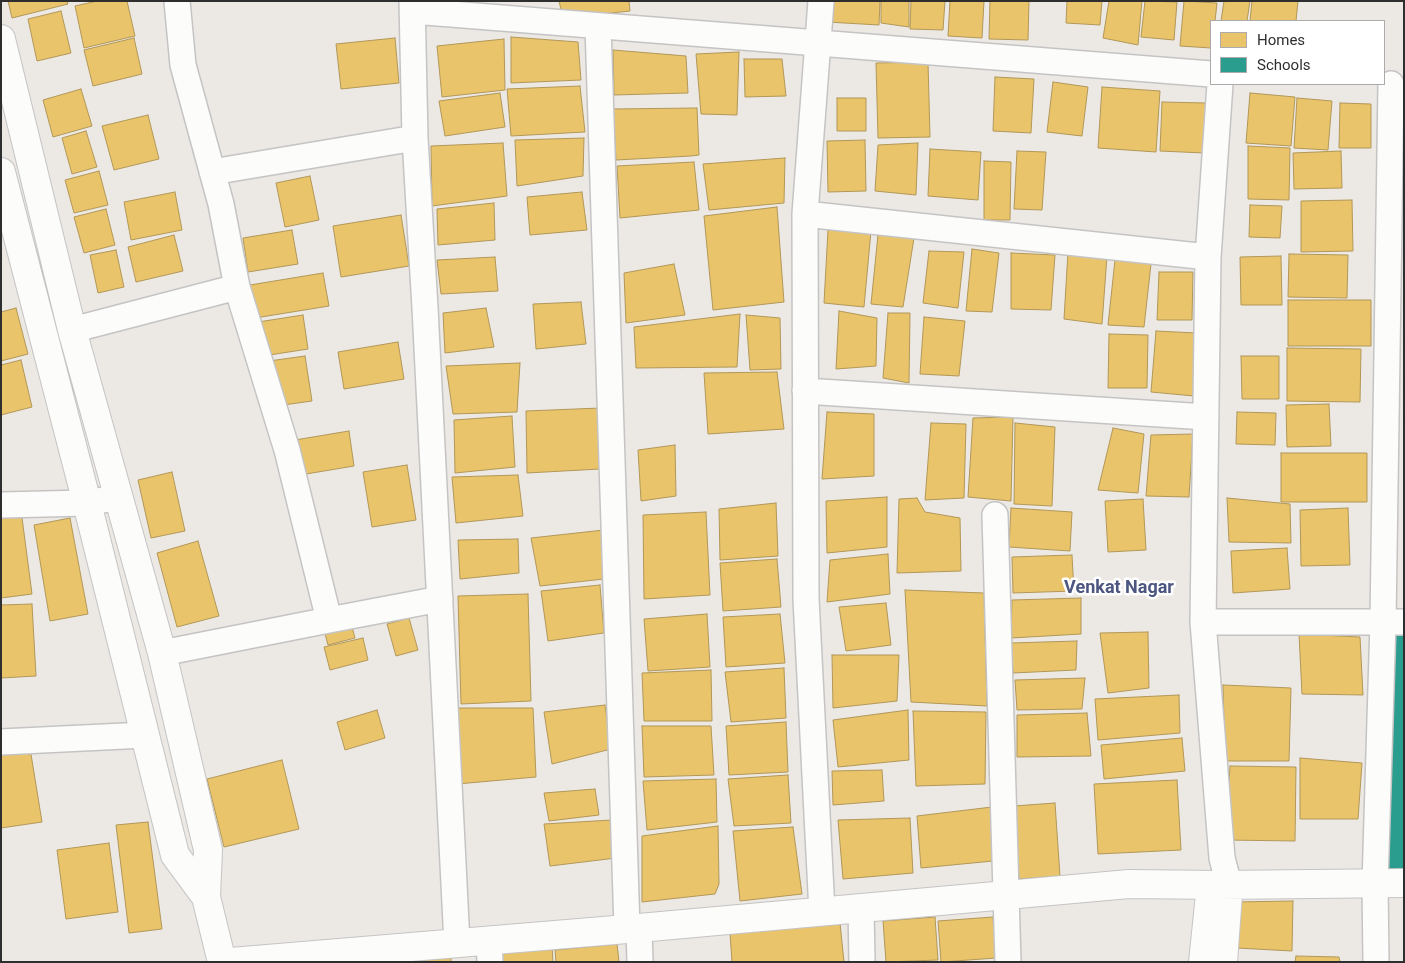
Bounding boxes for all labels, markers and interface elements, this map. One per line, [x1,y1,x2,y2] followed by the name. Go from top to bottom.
[1210,20,1385,85] legend
[1257,31,1305,49] text: Homes
[1257,56,1311,74] text: Schools
[1064,577,1174,599] district label: Venkat Nagar

